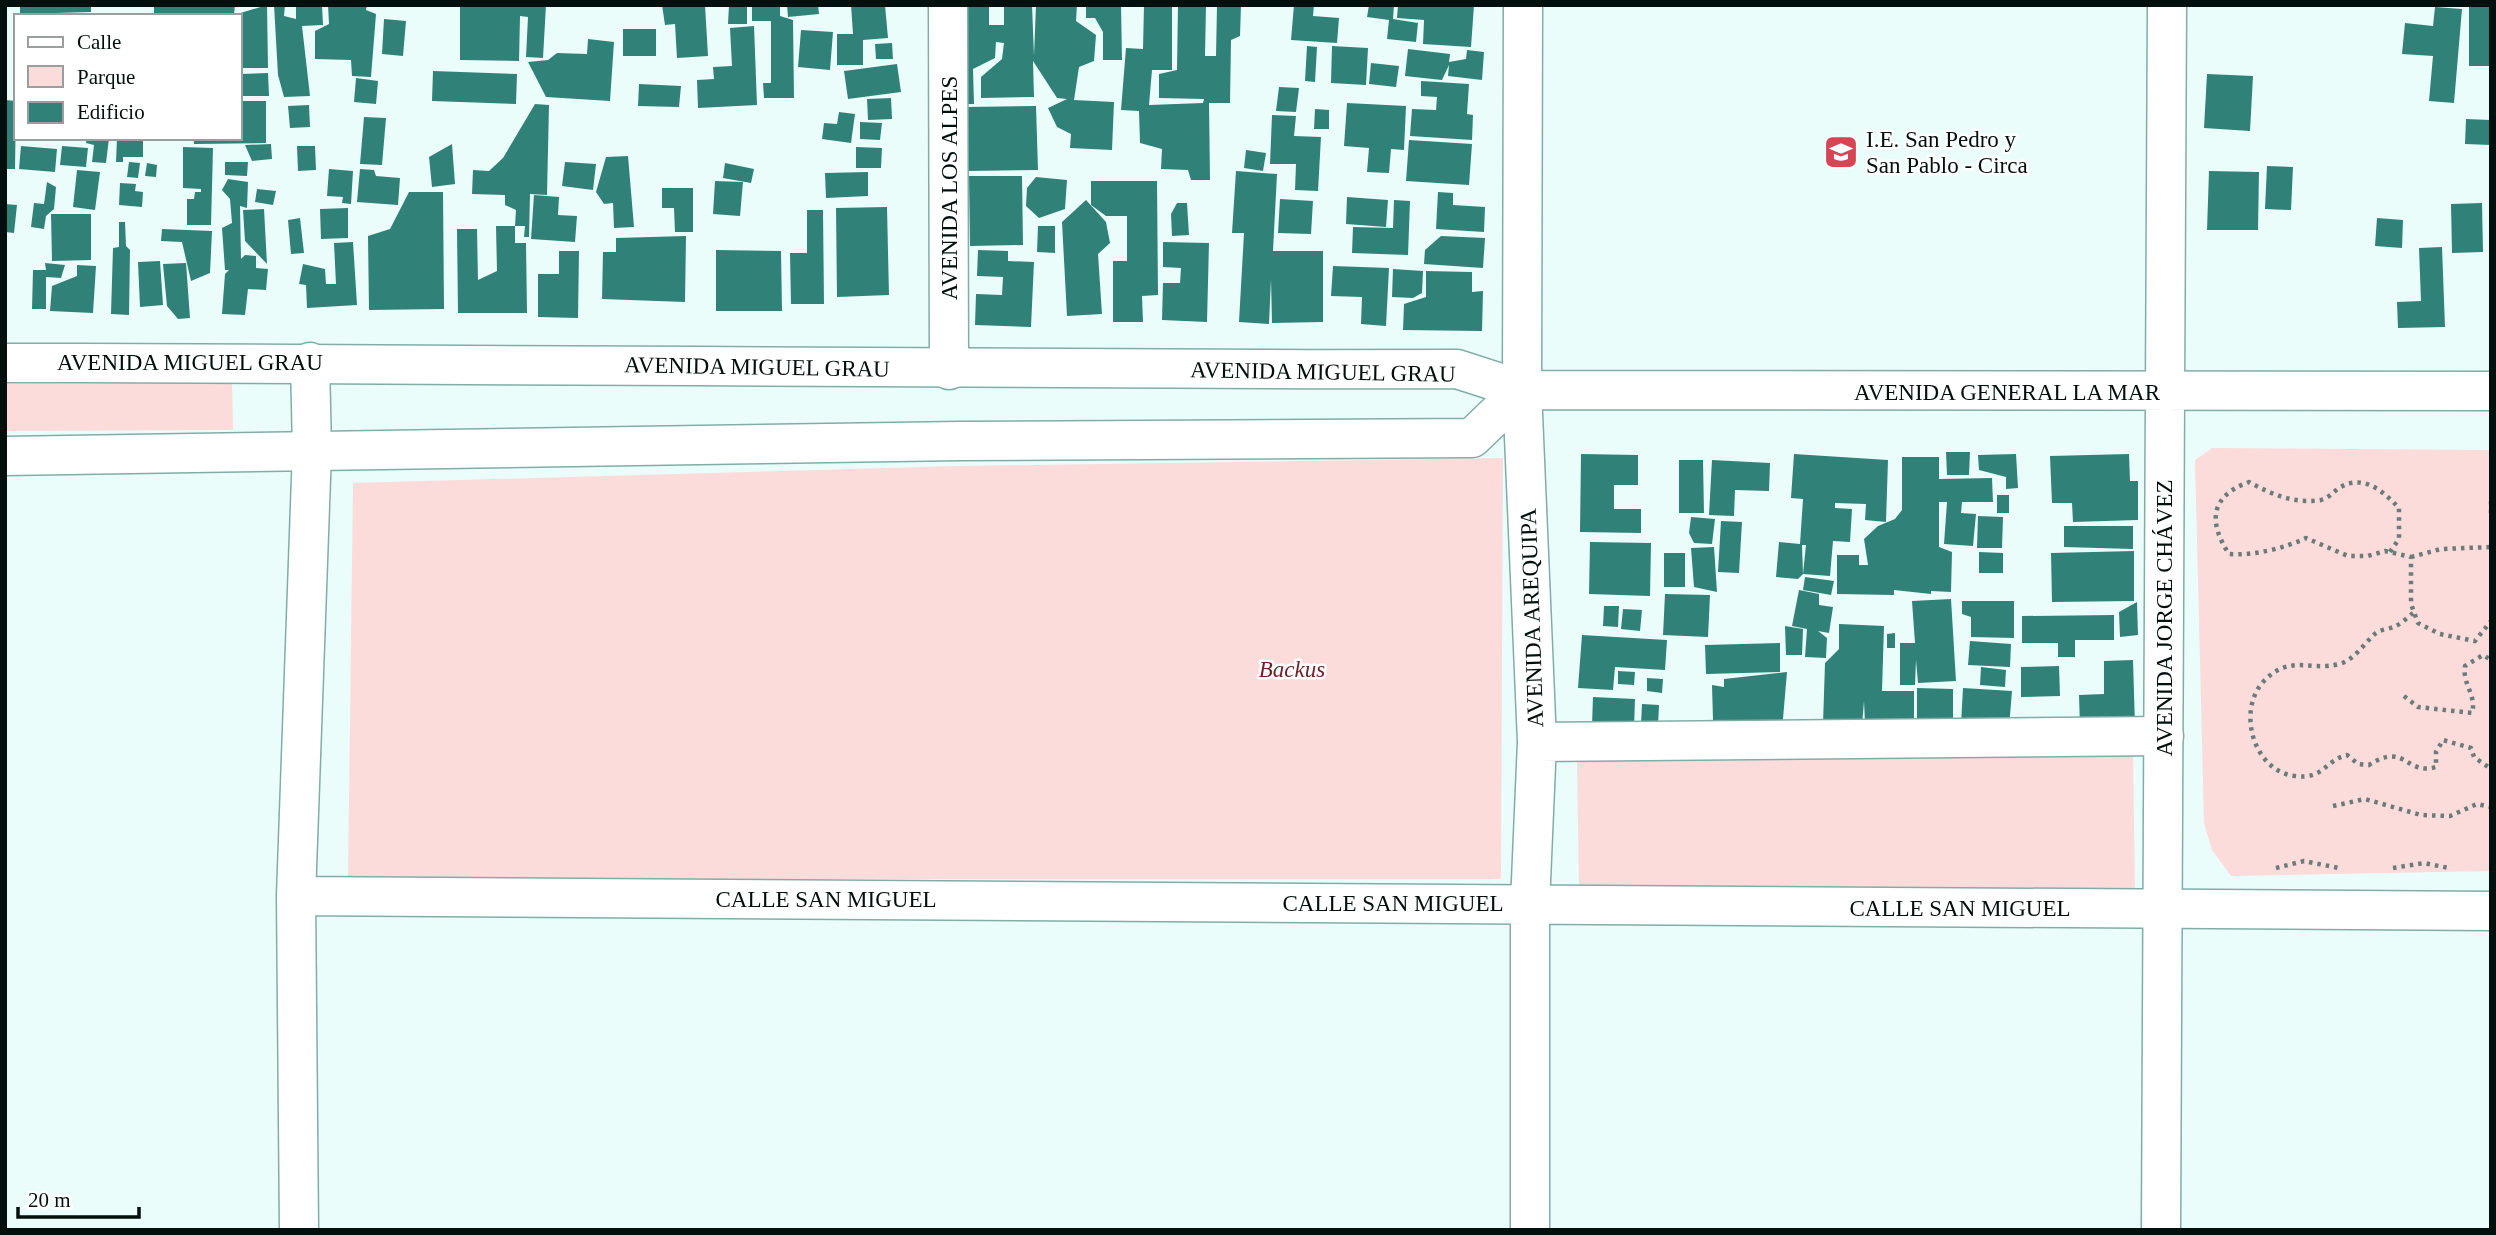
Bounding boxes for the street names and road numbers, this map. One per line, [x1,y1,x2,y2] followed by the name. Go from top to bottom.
[937,76,962,300] street label: AVENIDA LOS ALPES
[57,350,323,375] street label: AVENIDA MIGUEL GRAU
[624,352,890,382] street label: AVENIDA MIGUEL GRAU
[1190,357,1456,387] street label: AVENIDA MIGUEL GRAU
[1854,380,2161,405] street label: AVENIDA GENERAL LA MAR
[2152,480,2177,756] street label: AVENIDA JORGE CHÁVEZ
[1516,508,1548,728] street label: AVENIDA AREQUIPA
[715,887,937,912] street label: CALLE SAN MIGUEL
[1282,891,1504,916] street label: CALLE SAN MIGUEL
[1849,896,2071,921] street label: CALLE SAN MIGUEL

